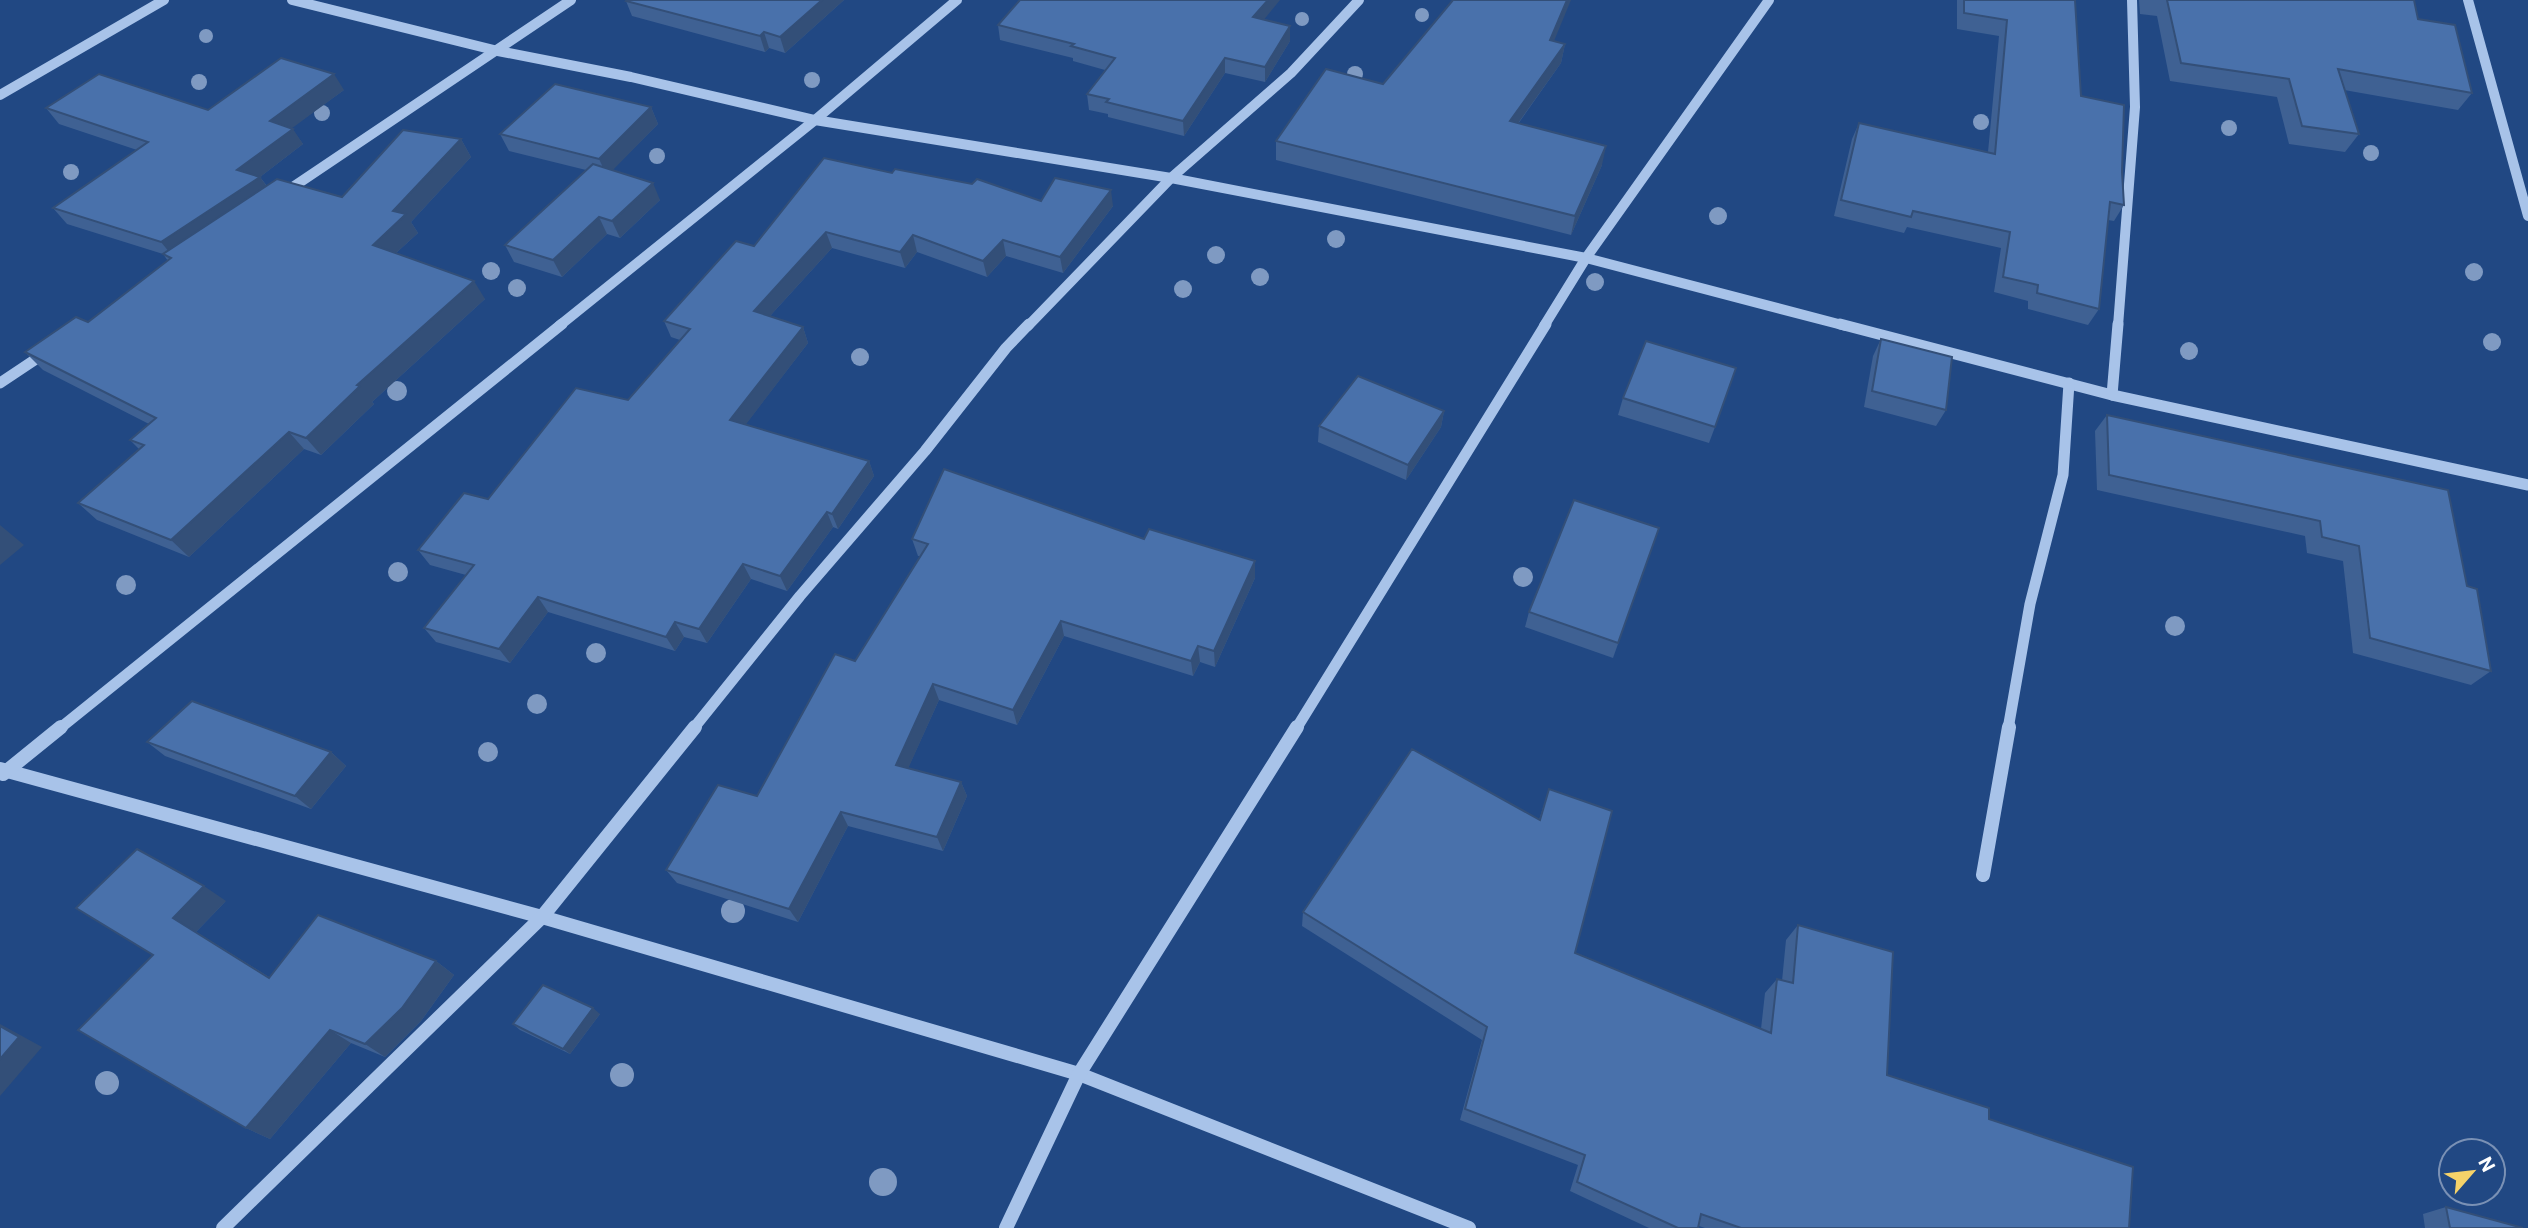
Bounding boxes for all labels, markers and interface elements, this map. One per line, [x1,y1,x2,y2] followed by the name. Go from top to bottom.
[2437,1137,2507,1207] north arrow
[2473,1153,2500,1176] text: N

